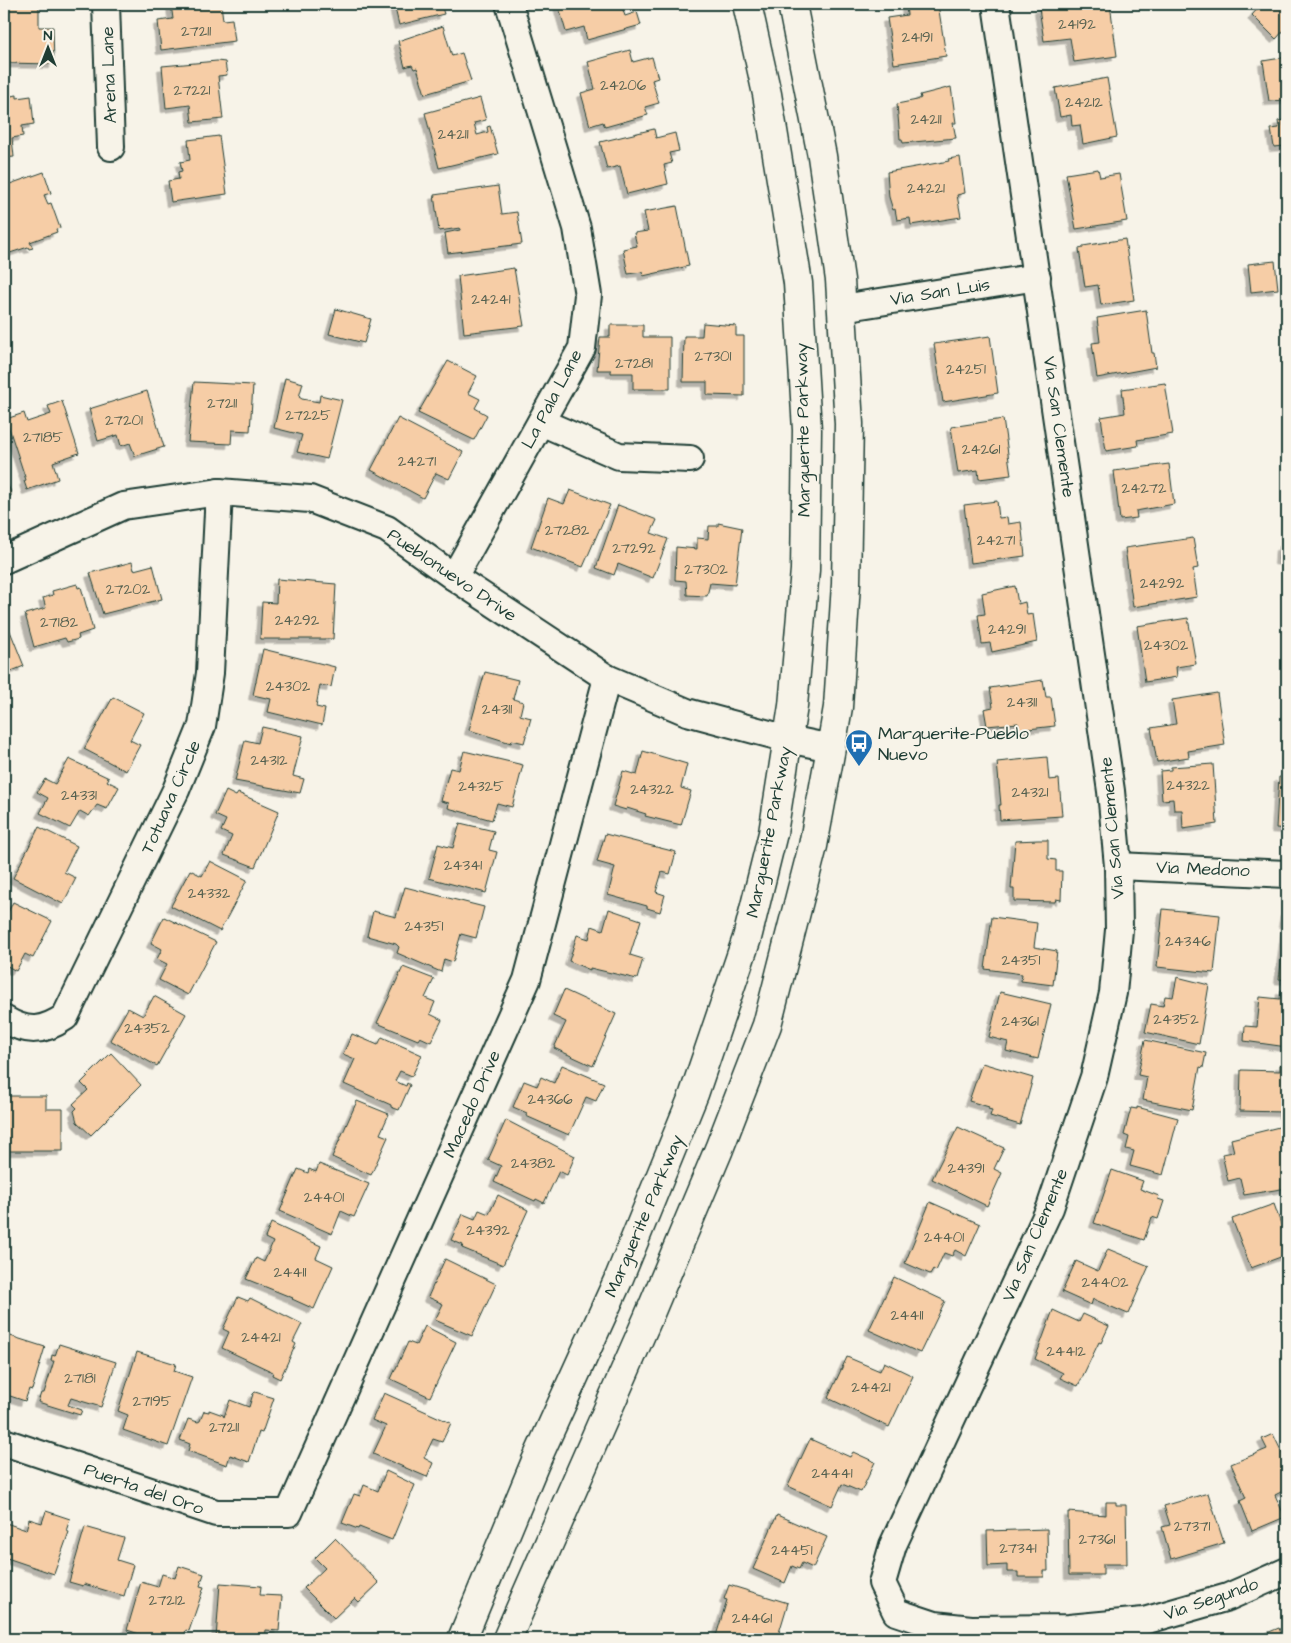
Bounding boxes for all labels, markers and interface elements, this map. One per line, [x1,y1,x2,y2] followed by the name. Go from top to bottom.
[1058,14,1096,35] house number: 24192
[181,21,211,42] house number: 27211
[22,22,72,72] north arrow
[44,26,53,46] text: N
[95,26,123,124] street label: Arena Lane
[901,27,933,48] house number: 24191
[600,75,647,96] house number: 24206
[174,80,211,101] house number: 27221
[1065,92,1103,113] house number: 24212
[910,109,942,130] house number: 24211
[437,124,469,145] house number: 24211
[907,178,945,199] house number: 24221
[888,272,992,312] street label: Via San Luis
[471,289,511,310] house number: 24241
[789,343,818,517] street label: Marguerite Parkway
[515,345,589,453] street label: La Pala Lane
[695,346,731,367] house number: 27301
[615,353,653,374] house number: 27281
[1037,355,1081,499] street label: Via San Clemente
[946,359,986,380] house number: 24251
[207,393,237,414] house number: 27211
[285,405,331,426] house number: 27225
[105,410,143,431] house number: 27201
[23,427,63,448] house number: 27185
[962,439,1000,460] house number: 24261
[398,451,436,472] house number: 24271
[1121,478,1167,499] house number: 24272
[545,520,590,541] house number: 27282
[382,522,522,628] street label: Pueblonuevo Drive
[977,530,1015,551] house number: 24271
[612,538,656,559] house number: 27292
[684,559,728,580] house number: 27302
[1140,573,1185,594] house number: 24292
[106,579,151,600] house number: 27202
[275,610,320,631] house number: 24292
[40,612,78,633] house number: 27182
[988,619,1026,640] house number: 24291
[1144,635,1189,656] house number: 24302
[266,676,311,697] house number: 24302
[1007,692,1037,713] house number: 24311
[482,699,512,720] house number: 24311
[878,721,1029,767] place label: Marguerite-Pueblo Nuevo
[844,728,874,767] bus stop icon: Marguerite-Pueblo Nuevo
[135,736,207,858] street label: Totuava Circle
[740,744,799,920] street label: Marguerite Parkway
[251,750,288,771] house number: 24312
[1093,756,1131,900] street label: Via San Clemente
[1166,775,1210,796] house number: 24322
[458,776,504,797] house number: 24325
[630,779,674,800] house number: 24322
[1012,782,1049,803] house number: 24321
[61,785,97,806] house number: 24331
[444,855,482,876] house number: 24341
[1156,855,1250,883] street label: Via Medono
[188,883,231,904] house number: 24332
[405,916,444,937] house number: 24351
[1165,931,1212,952] house number: 24346
[1002,950,1041,971] house number: 24351
[1153,1009,1199,1030] house number: 24352
[1001,1011,1039,1032] house number: 24361
[124,1018,170,1039] house number: 24352
[437,1046,507,1162] street label: Macedo Drive
[527,1089,573,1110] house number: 24366
[598,1131,691,1301] street label: Marguerite Parkway
[511,1153,556,1174] house number: 24382
[948,1158,985,1179] house number: 24391
[996,1164,1074,1305] street label: Via San Clemente
[304,1187,344,1208] house number: 24401
[466,1220,510,1241] house number: 24392
[924,1227,964,1248] house number: 24401
[274,1262,307,1283] house number: 24411
[1081,1272,1129,1293] house number: 24402
[891,1305,924,1326] house number: 24411
[241,1327,281,1348] house number: 24421
[1046,1341,1086,1362] house number: 24412
[64,1368,96,1389] house number: 27181
[851,1377,891,1398] house number: 24421
[133,1391,172,1412] house number: 27195
[209,1417,239,1438] house number: 27211
[81,1457,207,1521] street label: Puerta del Oro
[811,1463,853,1484] house number: 24441
[1174,1516,1210,1537] house number: 27371
[1079,1529,1115,1550] house number: 27361
[999,1538,1037,1559] house number: 27341
[771,1540,813,1561] house number: 24451
[1160,1571,1262,1628] street label: Via Segundo
[149,1590,186,1611] house number: 27212
[732,1608,772,1629] house number: 24461

